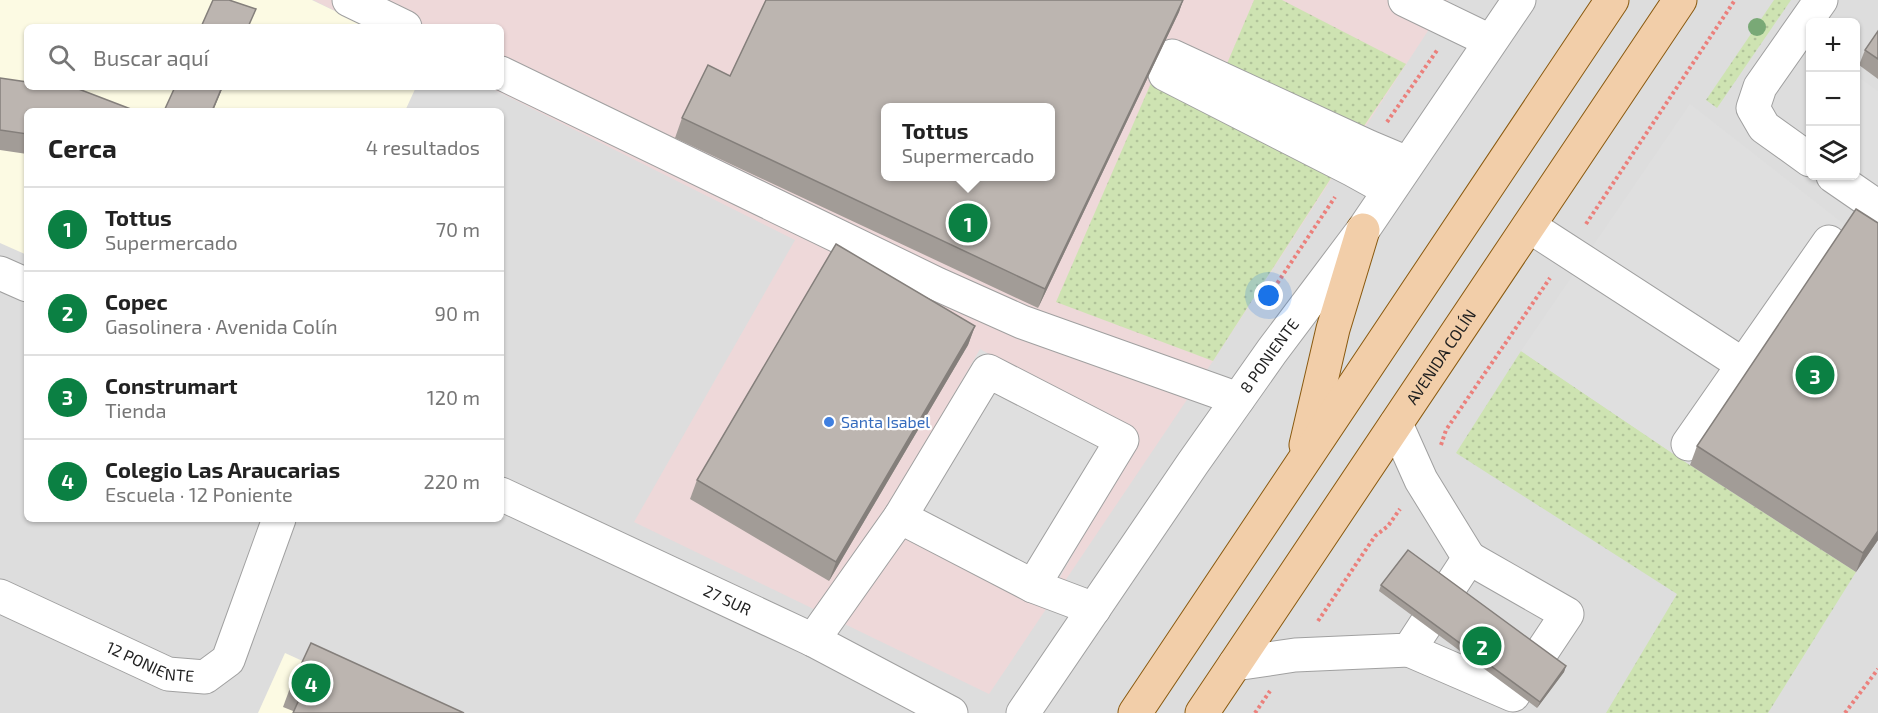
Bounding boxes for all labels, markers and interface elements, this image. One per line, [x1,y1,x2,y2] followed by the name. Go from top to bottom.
[1806,18,1860,180] map controls
[1806,18,1860,72] button: +
[24,24,504,90] search box
[45,41,78,74] icon: search
[93,44,209,70] text: Buscar aquí
[1806,72,1860,126] button: −
[881,103,1055,181] popup
[902,117,968,143] text: Tottus
[1806,126,1860,180] button: layers
[48,132,117,163] text: Cerca
[366,135,480,159] text: 4 resultados
[902,143,1034,167] text: Supermercado
[948,200,988,246] pin: 1
[105,204,172,230] text: Tottus
[63,217,72,241] text: 1
[436,217,480,241] text: 70 m
[105,230,238,254] text: Supermercado
[1254,281,1283,310] your location
[105,288,168,314] text: Copec
[62,301,73,325] text: 2
[435,301,480,325] text: 90 m
[1402,305,1479,408] street label: AVENIDA COLÍN
[105,314,338,338] text: Gasolinera · Avenida Colín
[1236,314,1302,396] street label: 8 PONIENTE
[1796,352,1834,398] pin: 3
[105,372,238,398] text: Construmart
[62,385,73,409] text: 3
[427,385,480,409] text: 120 m
[105,398,166,422] text: Tienda
[841,412,930,431] place label: Santa Isabel
[822,415,836,429] marker: Santa Isabel
[105,456,340,482] text: Colegio Las Araucarias
[61,469,74,493] text: 4
[423,469,480,493] text: 220 m
[105,482,293,506] text: Escuela · 12 Poniente
[701,580,755,619] street label: 27 SUR
[1462,624,1502,668] pin: 2
[104,637,195,685] street label: 12 PONIENTE
[292,660,330,706] pin: 4

